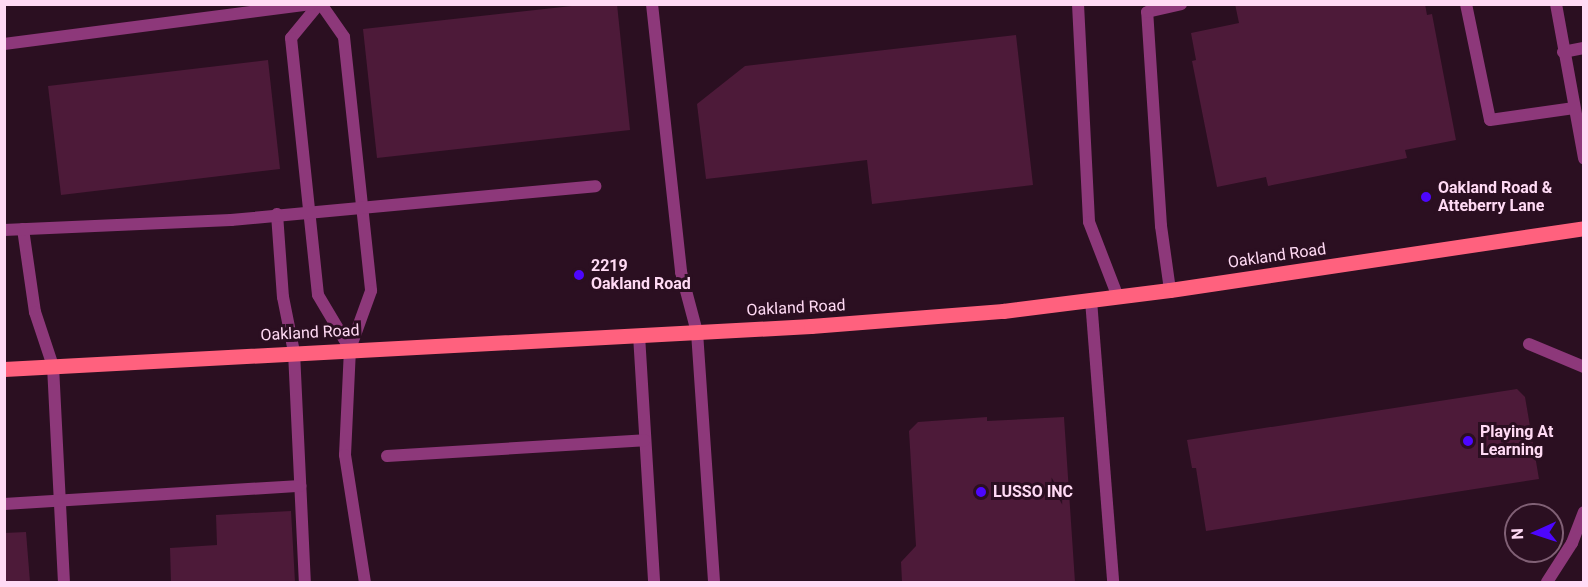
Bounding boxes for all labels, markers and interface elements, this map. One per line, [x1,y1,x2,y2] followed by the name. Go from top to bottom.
[1438,178,1552,216] place label: Oakland Road & Atteberry Lane
[1419,190,1433,204] marker: Oakland Road & Atteberry Lane
[1227,240,1327,272] street label: Oakland Road
[591,256,691,294] place label: 2219 Oakland Road
[572,268,586,282] marker: 2219 Oakland Road
[746,296,846,320] street label: Oakland Road
[260,321,360,345] street label: Oakland Road
[1480,422,1553,460] place label: Playing At Learning
[1461,434,1475,448] marker: Playing At Learning
[993,482,1073,502] place label: LUSSO INC
[974,485,988,499] marker: LUSSO INC
[1504,503,1564,563] north arrow
[1508,528,1527,540] text: N

